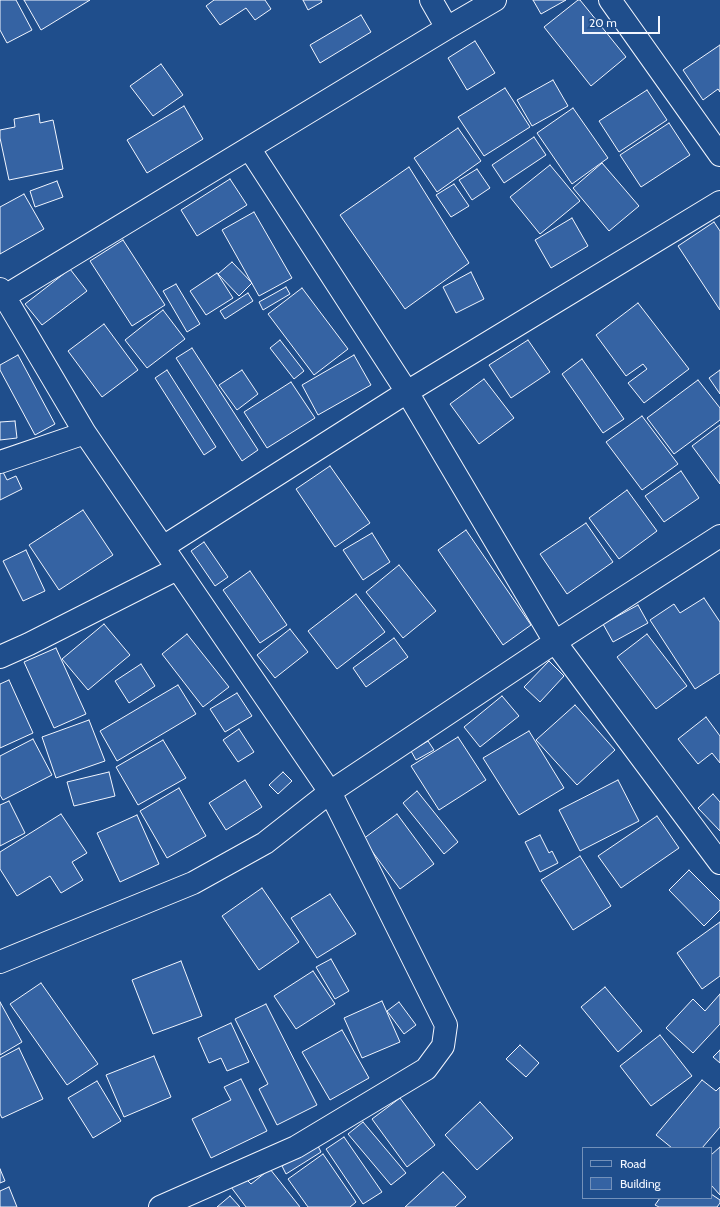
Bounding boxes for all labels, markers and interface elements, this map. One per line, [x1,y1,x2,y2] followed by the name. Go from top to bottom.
[584,8,662,34] scale bar
[589,15,617,30] text: 20 m
[582,1147,712,1199] legend
[620,1156,646,1171] text: Road
[620,1176,661,1191] text: Building

